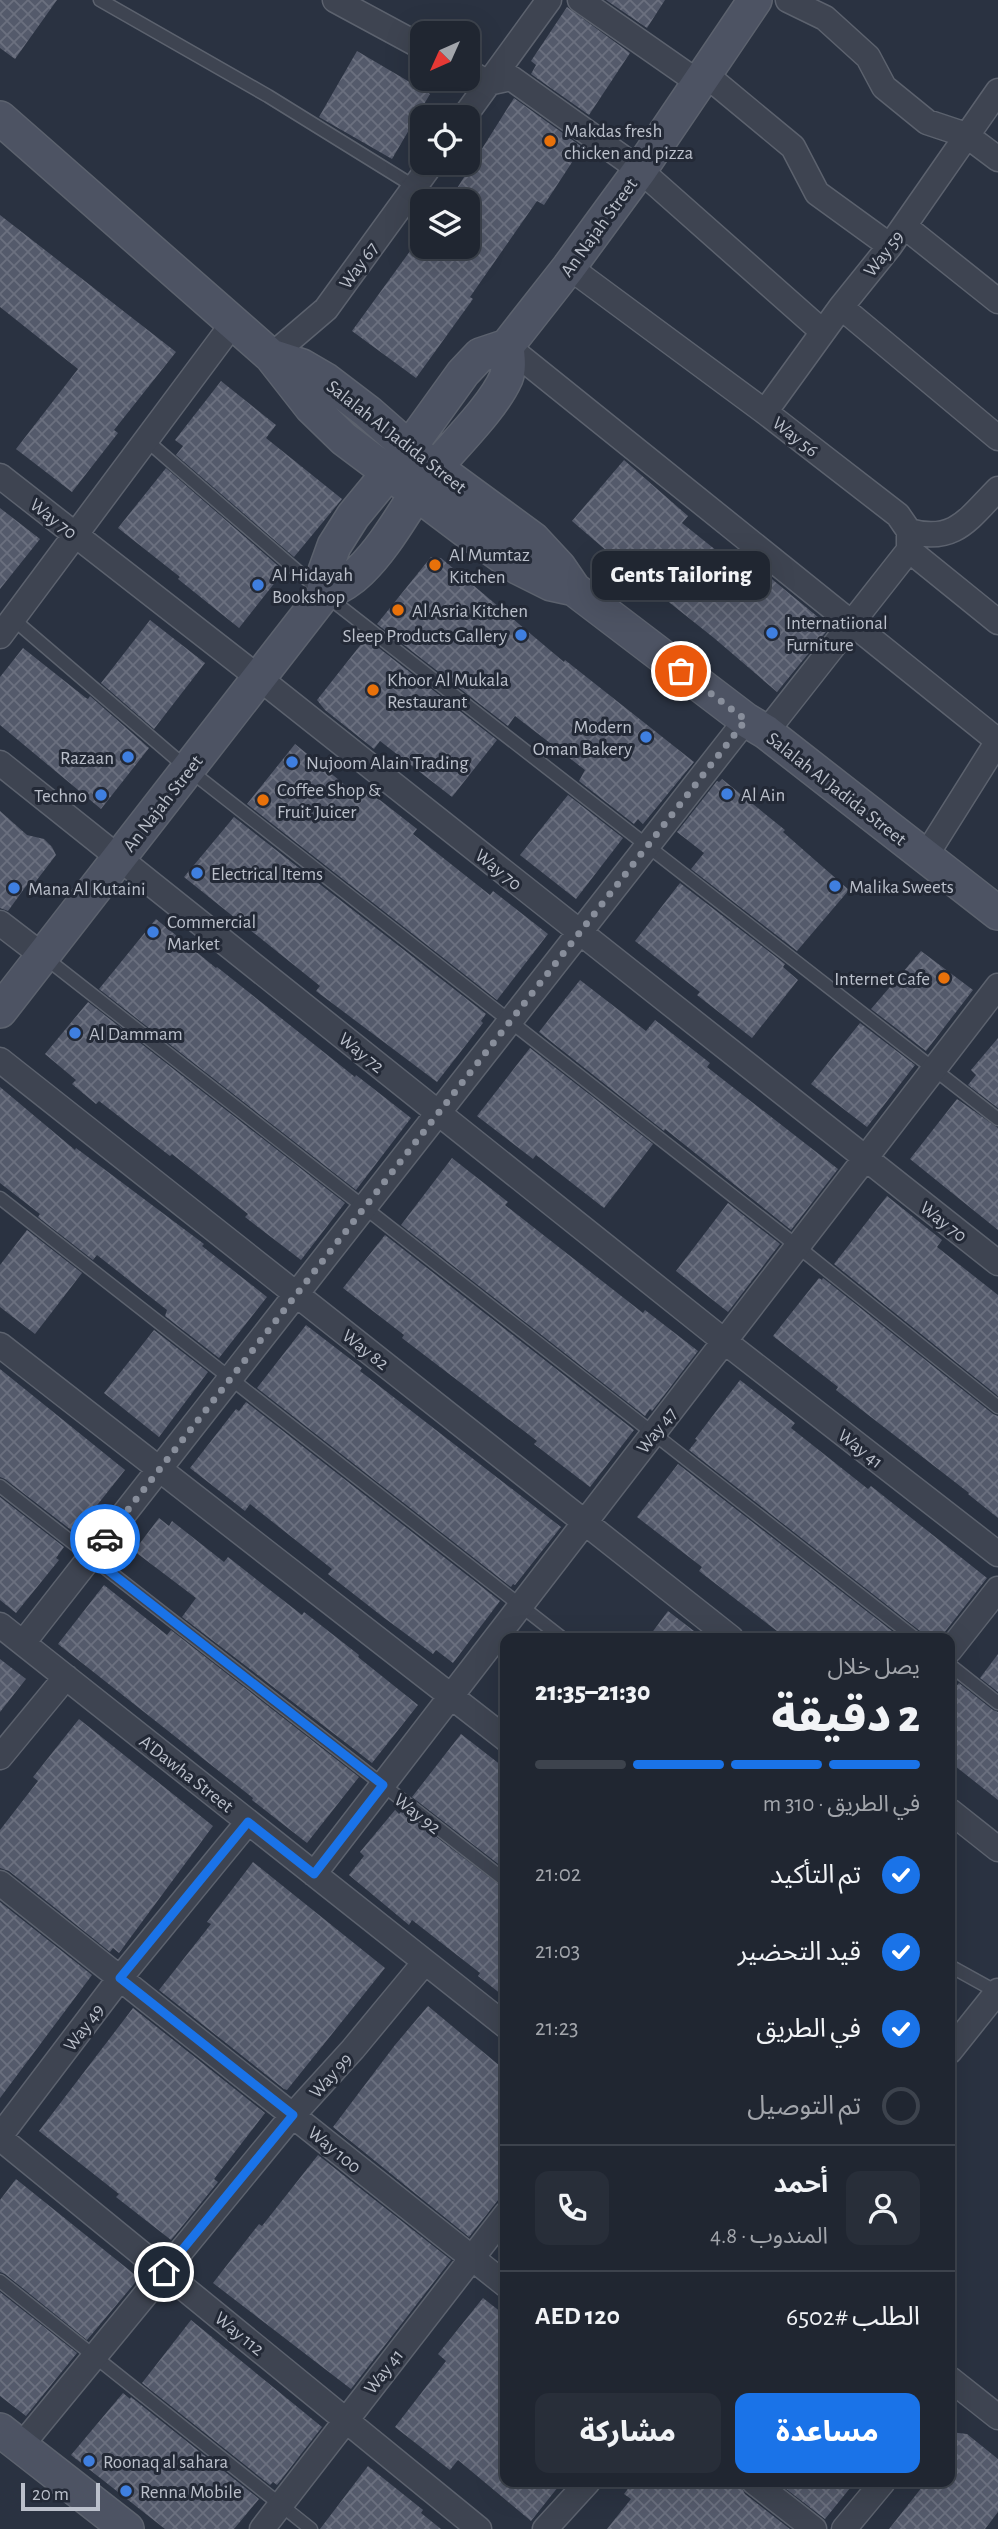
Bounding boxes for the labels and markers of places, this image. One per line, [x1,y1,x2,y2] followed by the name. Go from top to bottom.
[564,122,693,163] place label: Makdas fresh chicken and pizza
[542,133,558,149] marker: Makdas fresh chicken and pizza
[449,546,530,587] place label: Al Mumtaz Kitchen
[592,552,770,601] callout: Gents Tailoring
[427,557,443,573] marker: Al Mumtaz Kitchen
[272,566,353,607] place label: Al Hidayah Bookshop
[250,577,266,593] marker: Al Hidayah Bookshop
[390,602,406,618] marker: Al Asria Kitchen
[412,602,528,621] place label: Al Asria Kitchen
[786,614,888,655] place label: Internatiional Furniture
[764,625,780,641] marker: Internatiional Furniture
[342,627,507,646] place label: Sleep Products Gallery
[513,627,529,643] marker: Sleep Products Gallery
[651,641,711,701] pin
[387,671,509,712] place label: Khoor Al Mukala Restaurant
[365,682,381,698] marker: Khoor Al Mukala Restaurant
[533,718,632,759] place label: Modern Oman Bakery
[638,729,654,745] marker: Modern Oman Bakery
[60,749,114,768] place label: Razaan
[120,749,136,765] marker: Razaan
[284,754,300,770] marker: Nujoom Alain Trading
[306,754,469,773] place label: Nujoom Alain Trading
[277,781,381,822] place label: Coffee Shop & Fruit Juicer
[719,786,735,802] marker: Al Ain
[741,786,785,805] place label: Al Ain
[34,787,87,806] place label: Techno
[93,787,109,803] marker: Techno
[255,792,271,808] marker: Coffee Shop & Fruit Juicer
[189,865,205,881] marker: Electrical Items
[211,865,323,884] place label: Electrical Items
[827,878,843,894] marker: Malika Sweets
[849,878,954,897] place label: Malika Sweets
[6,880,22,896] marker: Mana Al Kutaini
[28,880,146,899] place label: Mana Al Kutaini
[167,913,256,954] place label: Commercial Market
[145,924,161,940] marker: Commercial Market
[834,970,930,989] place label: Internet Cafe
[936,970,952,986] marker: Internet Cafe
[67,1025,83,1041] marker: Al Dammam
[89,1025,183,1044] place label: Al Dammam
[134,2242,194,2302] pin
[81,2453,97,2469] marker: Roonaq al sahara
[103,2453,229,2472] place label: Roonaq al sahara
[118,2483,134,2499] marker: Renna Mobile
[140,2483,242,2502] place label: Renna Mobile

